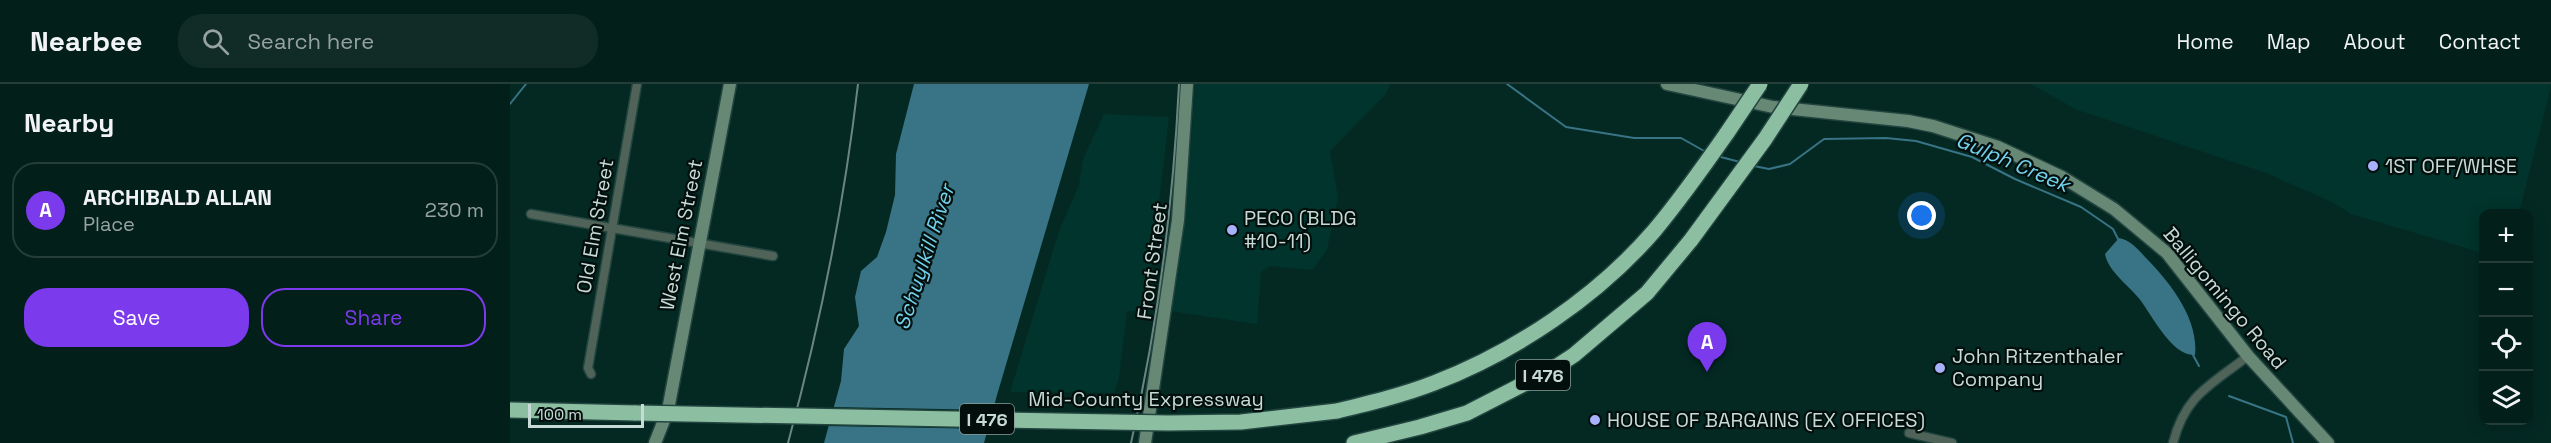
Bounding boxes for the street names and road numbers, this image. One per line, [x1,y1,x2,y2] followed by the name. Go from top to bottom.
[570,157,620,295] street label: Old Elm Street
[654,157,708,313] street label: West Elm Street
[1131,201,1173,321] street label: Front Street
[2158,221,2292,375] street label: Balligomingo Road
[1516,360,1570,390] road number: I 476
[1028,386,1264,412] street label: Mid-County Expressway
[960,404,1014,434] road number: I 476

